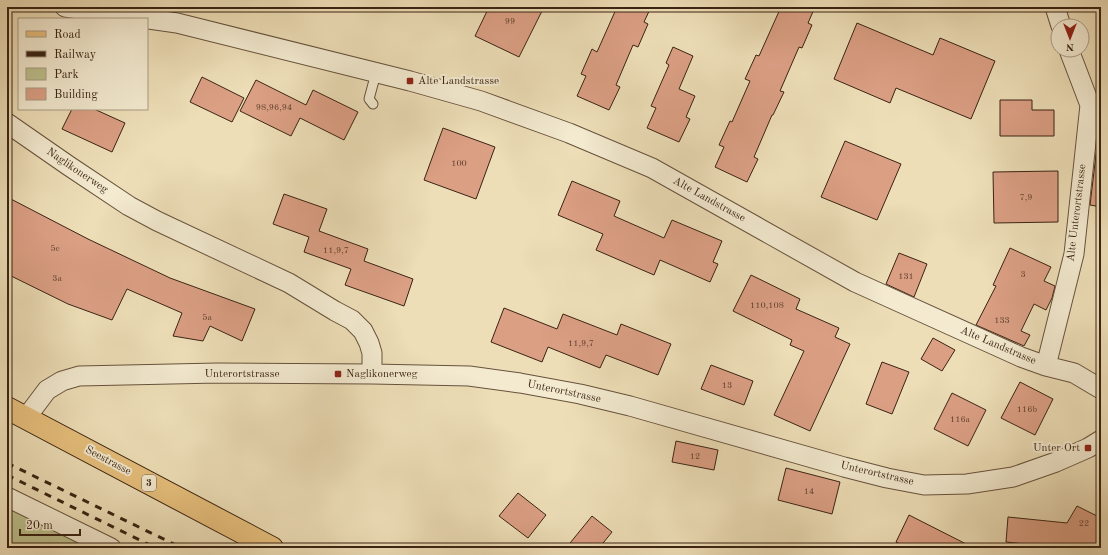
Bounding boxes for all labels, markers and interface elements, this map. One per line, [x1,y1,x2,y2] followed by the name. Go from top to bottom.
[505,17,515,26] house number: 99
[18,18,148,110] legend
[1050,18,1090,58] north arrow
[54,29,81,41] text: Road
[1065,41,1074,52] text: N
[54,49,97,61] text: Railway
[54,69,79,81] text: Park
[405,76,415,86] marker: Alte Landstrasse
[418,76,499,87] place label: Alte Landstrasse
[54,89,98,101] text: Building
[256,103,292,112] house number: 98,96,94
[44,146,110,196] street label: Naglikonerweg
[451,159,467,168] house number: 100
[1066,164,1088,262] street label: Alte Unterortstrasse
[671,176,747,224] street label: Alte Landstrasse
[1020,193,1032,202] house number: 7,9
[50,244,60,253] house number: 5c
[323,246,349,255] house number: 11,9,7
[1020,270,1026,279] house number: 3
[898,272,914,281] house number: 131
[52,274,62,283] house number: 3a
[750,301,784,310] house number: 110,108
[202,313,212,322] house number: 5a
[994,316,1010,325] house number: 133
[959,325,1037,367] street label: Alte Landstrasse
[568,339,594,348] house number: 11,9,7
[205,369,279,380] street label: Unterortstrasse
[333,369,343,379] marker: Naglikonerweg
[346,369,418,380] place label: Naglikonerweg
[526,379,602,405] street label: Unterortstrasse
[722,381,732,390] house number: 13
[1017,405,1038,414] house number: 116b
[950,415,971,424] house number: 116a
[1033,443,1080,454] place label: Unter Ort
[1083,443,1093,453] marker: Unter Ort
[83,444,133,478] street label: Seestrasse
[690,452,700,461] house number: 12
[839,460,915,488] street label: Unterortstrasse
[142,475,156,491] road number: 3
[804,487,814,496] house number: 14
[20,511,80,537] scale bar
[1079,519,1089,528] house number: 22
[26,520,53,532] text: 20 m

